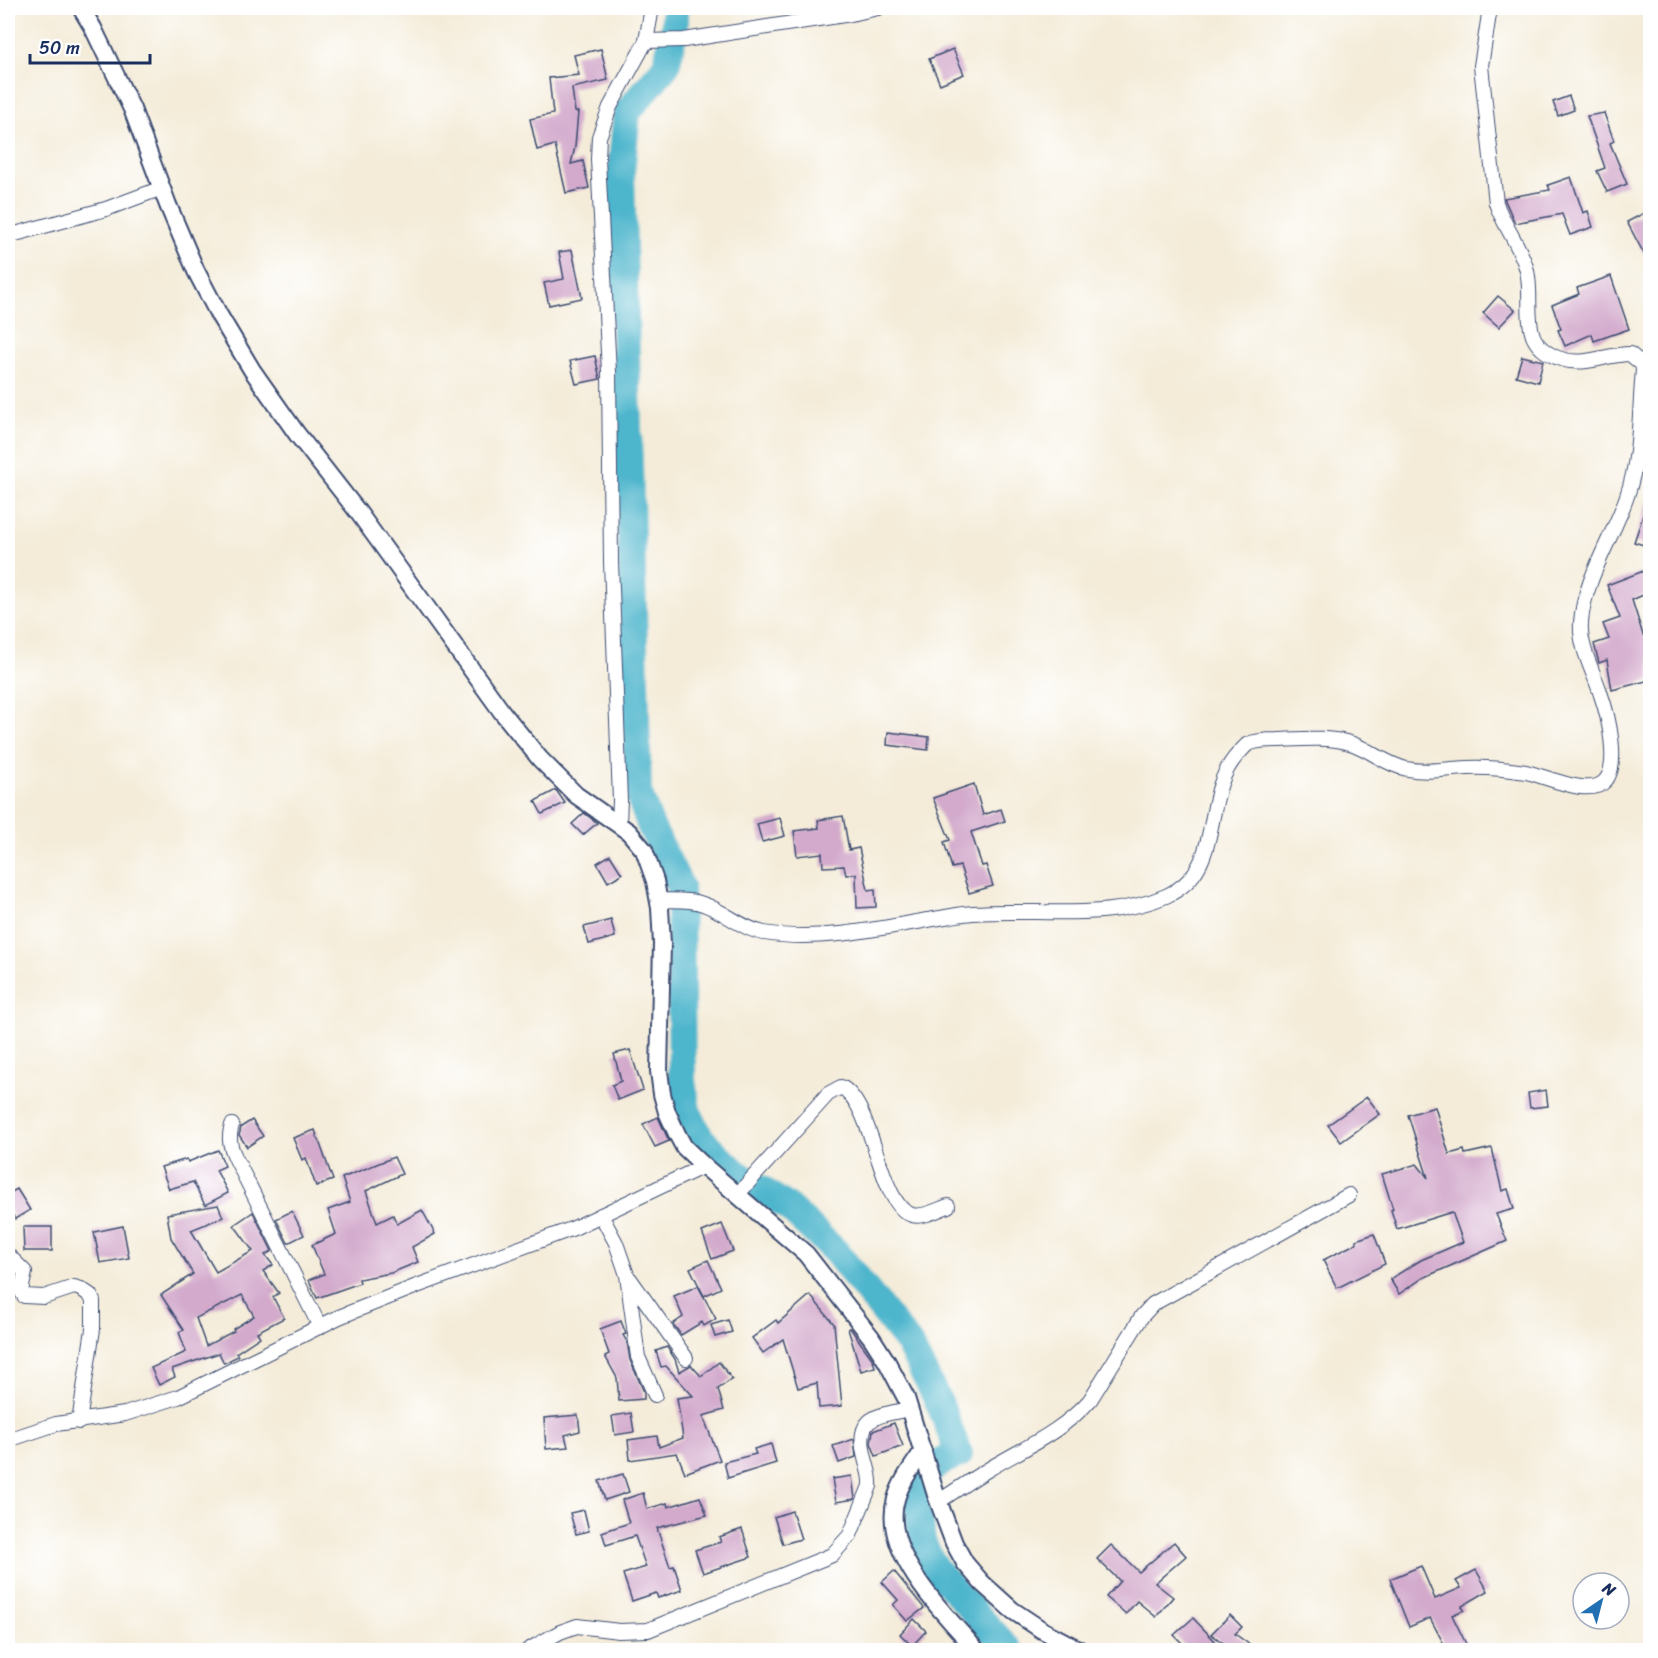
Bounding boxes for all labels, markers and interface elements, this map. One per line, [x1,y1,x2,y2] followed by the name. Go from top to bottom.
[30,27,150,65] scale bar
[39,32,80,64] text: 50 m
[1571,1571,1631,1631] north arrow
[1596,1573,1623,1605] text: N

